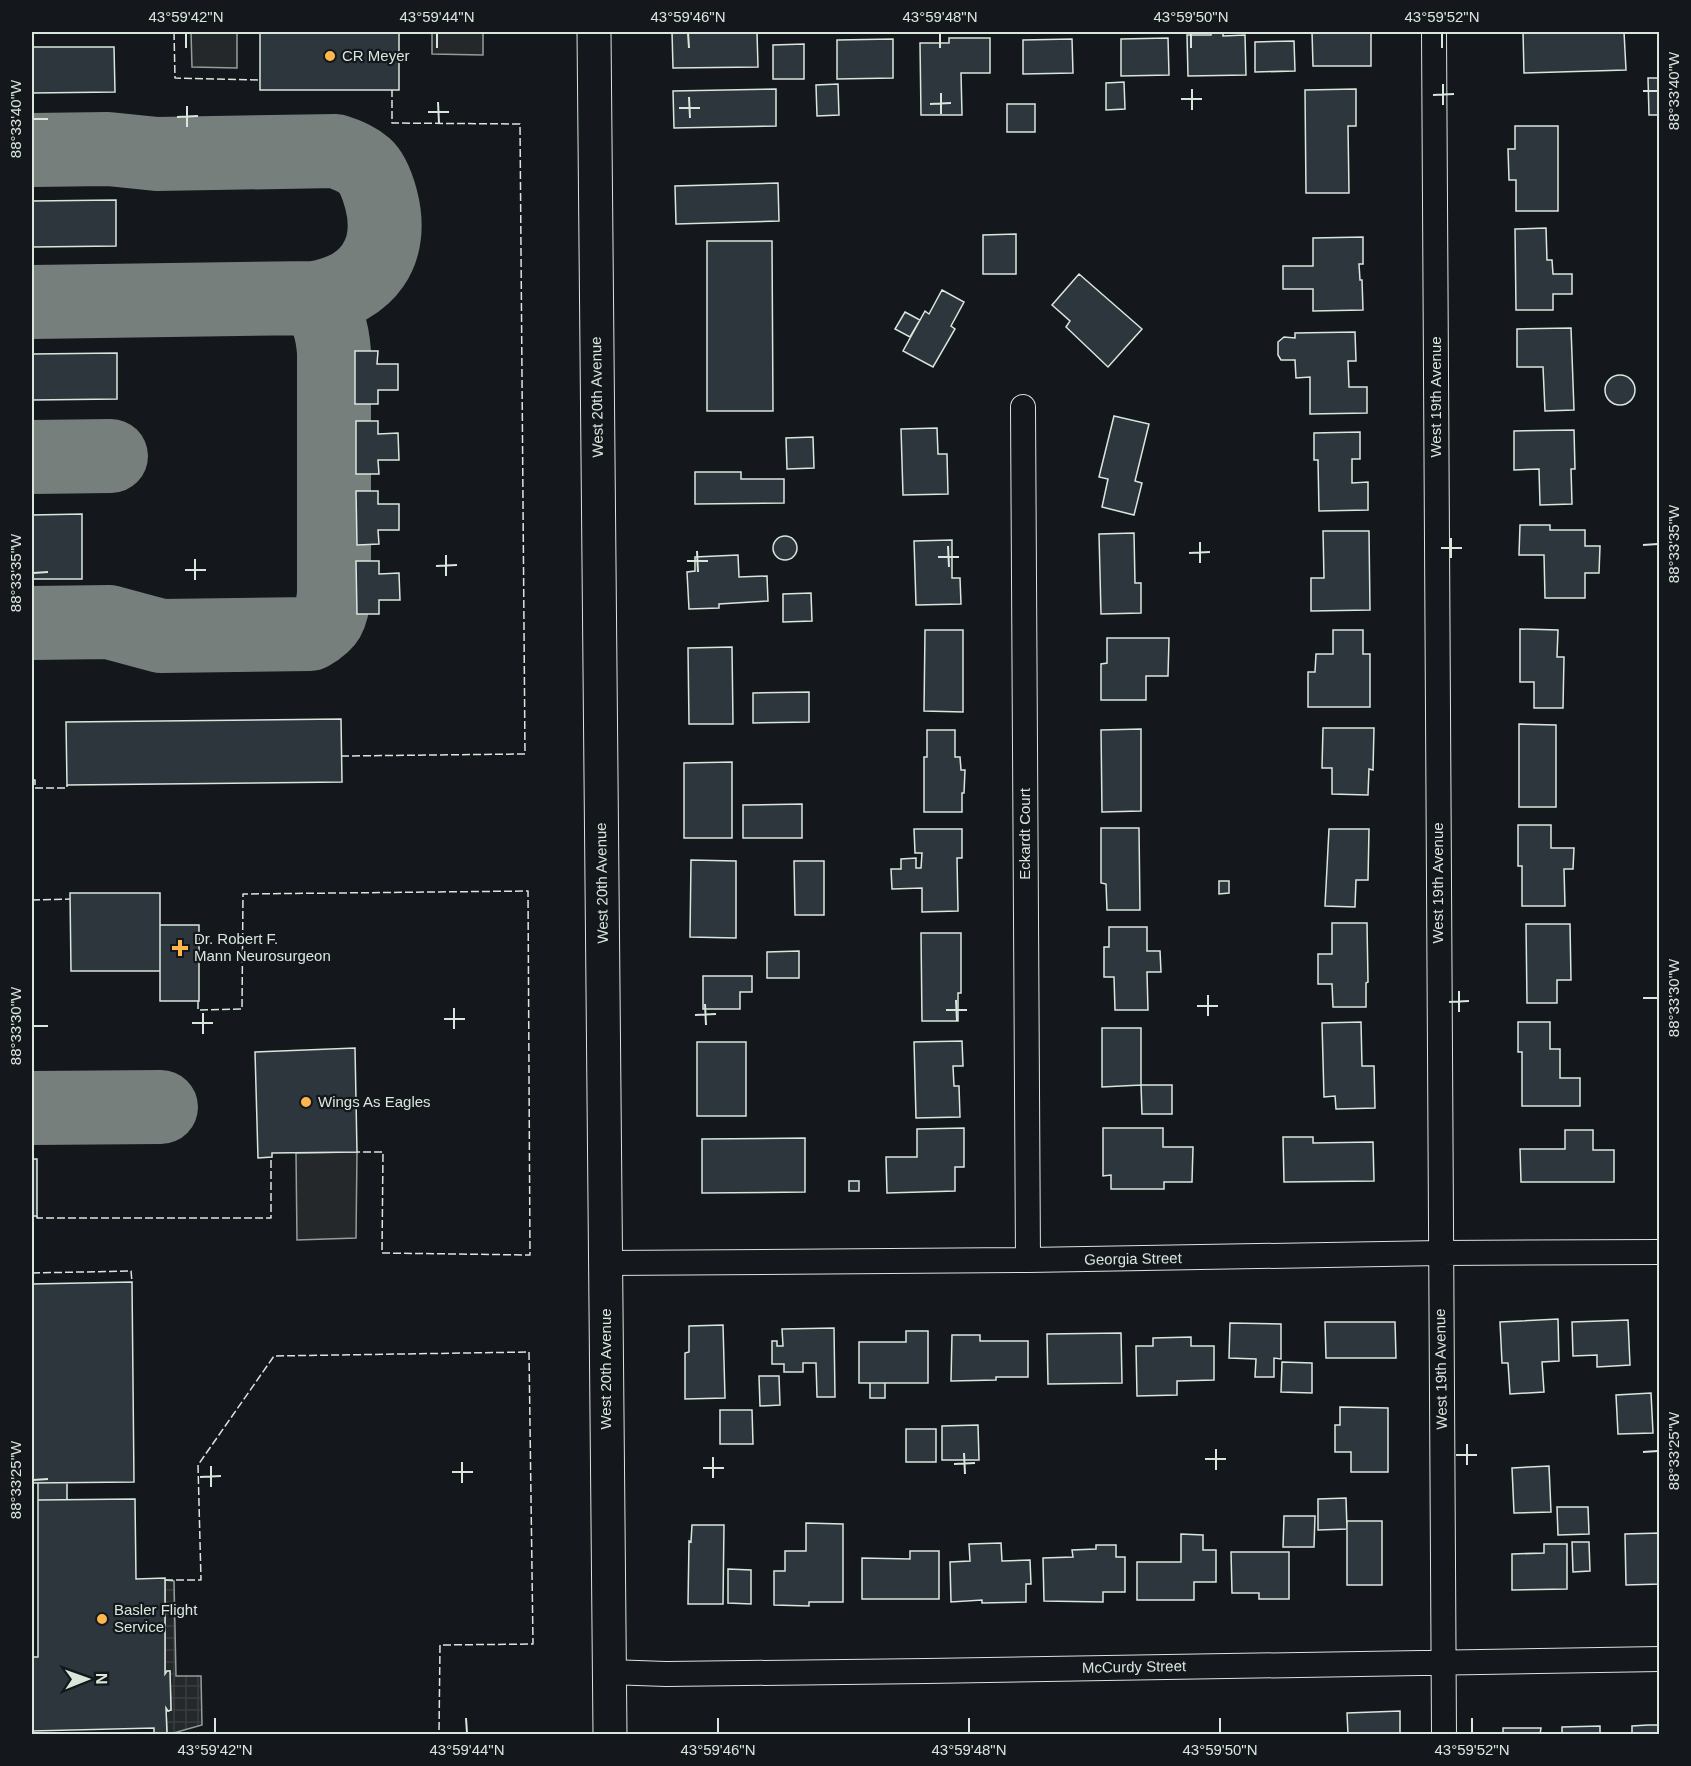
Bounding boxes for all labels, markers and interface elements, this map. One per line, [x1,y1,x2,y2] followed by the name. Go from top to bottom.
[148,8,224,25] text: 43°59'42"N
[399,8,475,25] text: 43°59'44"N
[650,8,726,25] text: 43°59'46"N
[902,8,978,25] text: 43°59'48"N
[1153,8,1229,25] text: 43°59'50"N
[1404,8,1480,25] text: 43°59'52"N
[342,47,410,64] place label: CR Meyer
[323,49,337,63] marker: CR Meyer
[1665,51,1682,130] text: 88°33'40"W
[7,79,24,158] text: 88°33'40"W
[587,336,606,458] street label: West 20th Avenue
[1427,336,1444,458] street label: West 19th Avenue
[1665,504,1682,583] text: 88°33'35"W
[7,533,24,612] text: 88°33'35"W
[1016,787,1033,880] street label: Eckardt Court
[592,822,611,944] street label: West 20th Avenue
[1429,822,1446,944] street label: West 19th Avenue
[194,930,331,964] place label: Dr. Robert F. Mann Neurosurgeon
[171,939,189,957] marker: Dr. Robert F. Mann Neurosurgeon
[1665,958,1682,1037] text: 88°33'30"W
[7,986,24,1065] text: 88°33'30"W
[318,1093,431,1110] place label: Wings As Eagles
[299,1095,313,1109] marker: Wings As Eagles
[1084,1249,1183,1268] street label: Georgia Street
[597,1308,614,1430] street label: West 20th Avenue
[1431,1308,1450,1430] street label: West 19th Avenue
[1665,1411,1682,1490] text: 88°33'25"W
[7,1440,24,1519] text: 88°33'25"W
[114,1601,198,1635] place label: Basler Flight Service
[95,1612,109,1626] marker: Basler Flight Service
[57,1649,117,1709] north arrow
[1082,1657,1187,1676] street label: McCurdy Street
[93,1673,110,1685] text: N
[177,1741,253,1758] text: 43°59'42"N
[429,1741,505,1758] text: 43°59'44"N
[680,1741,756,1758] text: 43°59'46"N
[931,1741,1007,1758] text: 43°59'48"N
[1182,1741,1258,1758] text: 43°59'50"N
[1434,1741,1510,1758] text: 43°59'52"N

